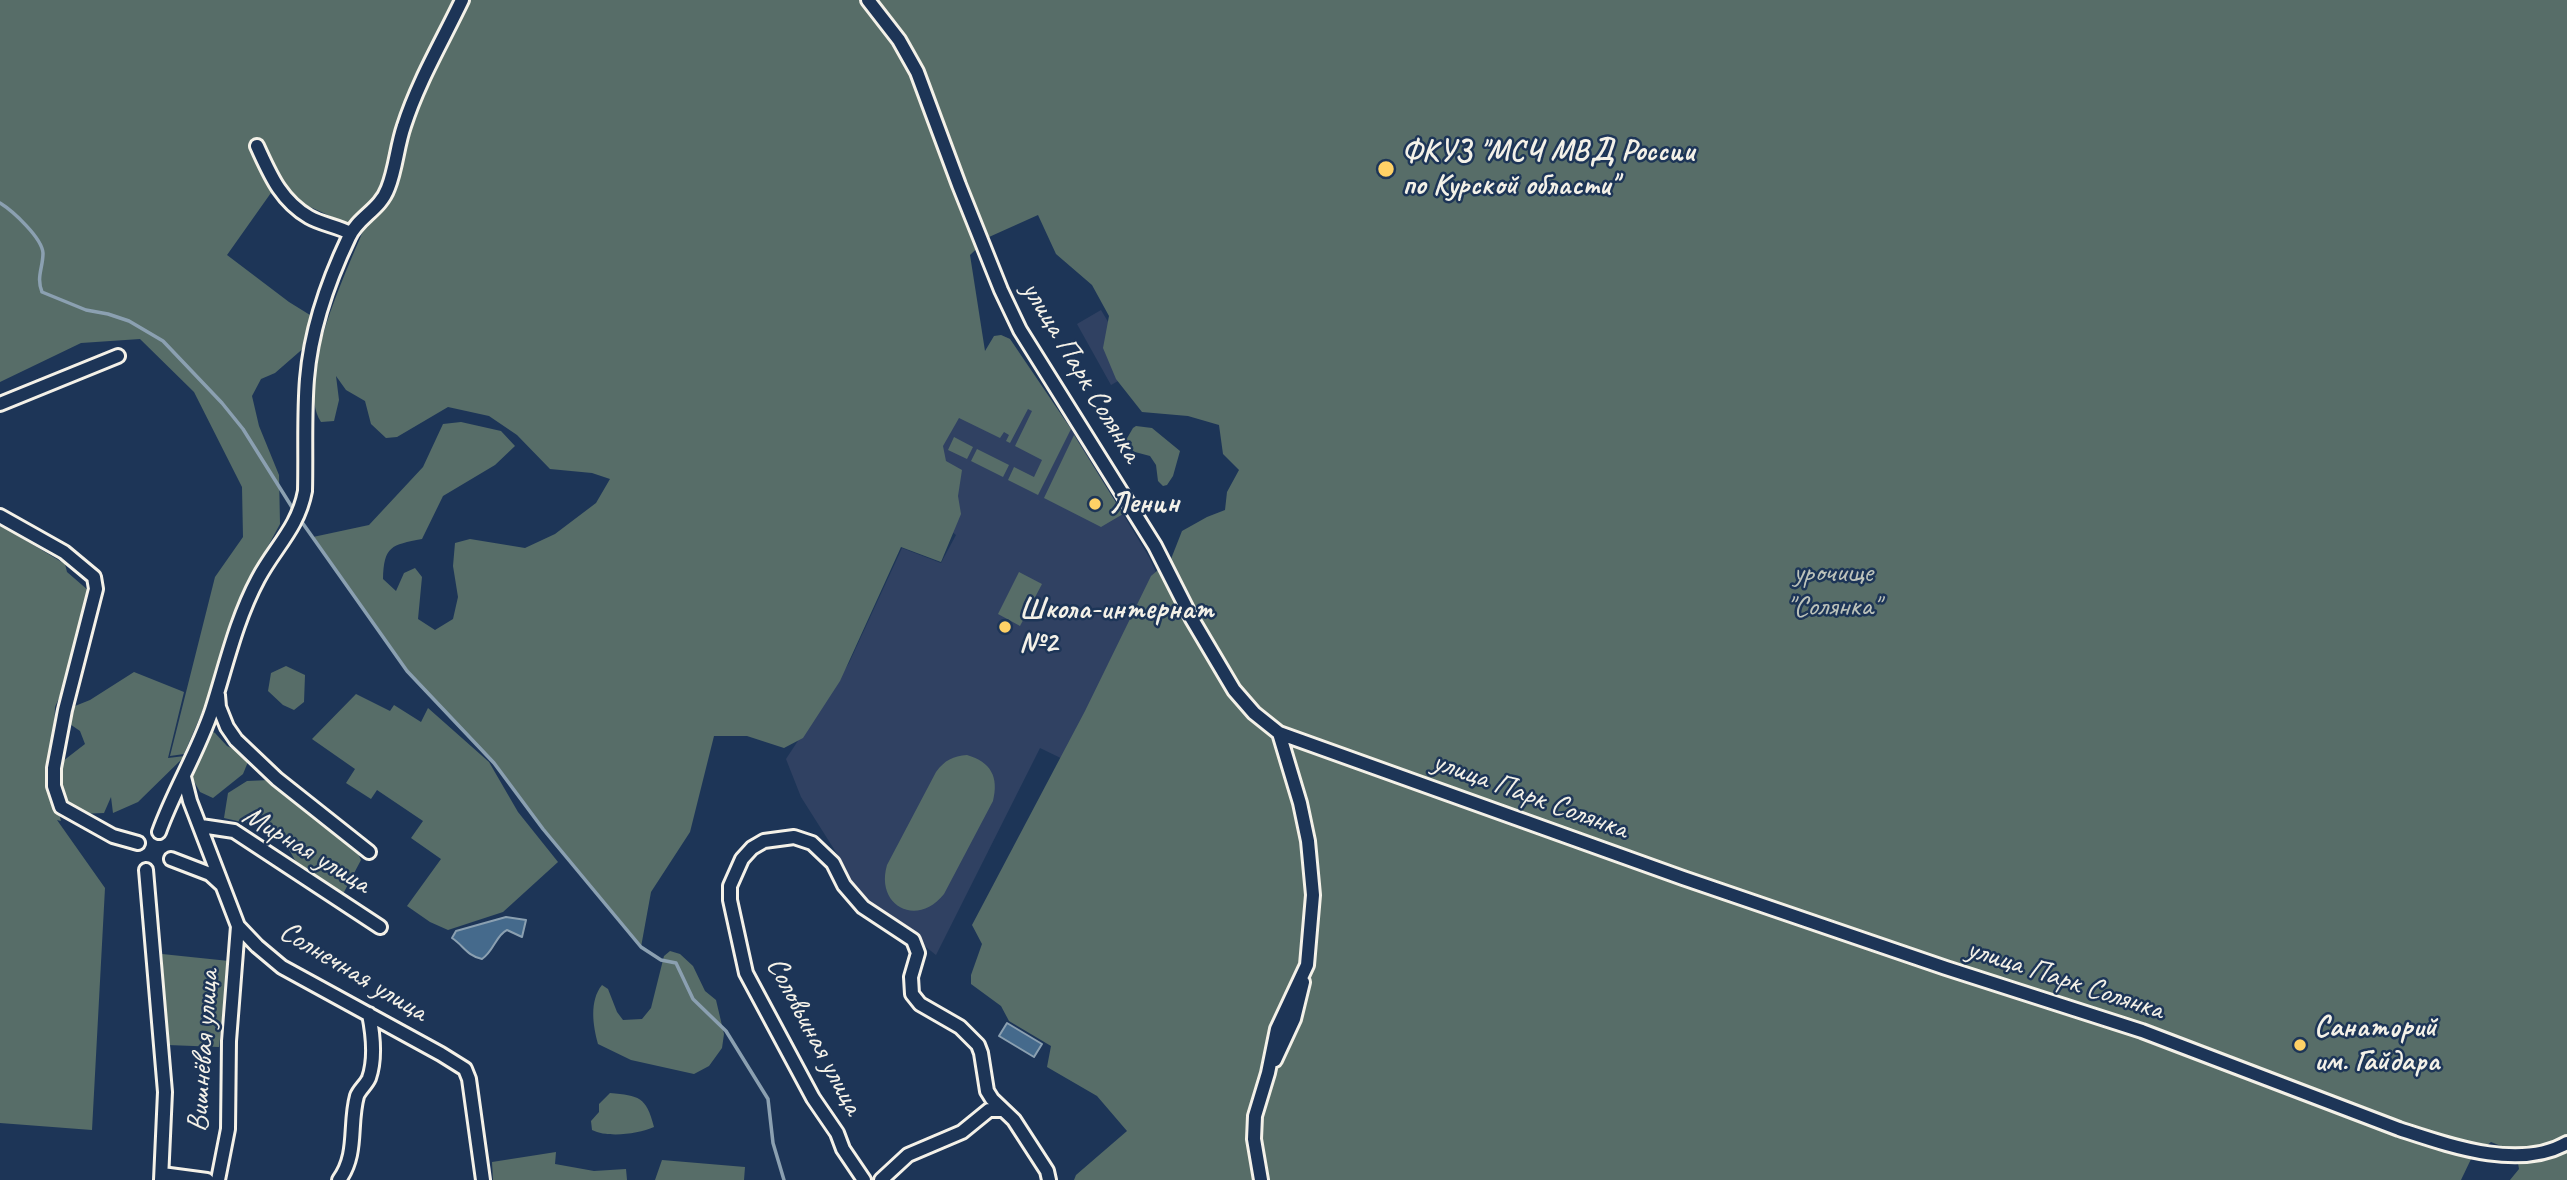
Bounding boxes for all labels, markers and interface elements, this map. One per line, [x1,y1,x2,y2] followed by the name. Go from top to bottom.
[1402,134,1694,204] place label: ФКУЗ "МСЧ МВД России по Курской области"
[1376,159,1396,179] marker: ФКУЗ "МСЧ МВД России по Курской области"
[1013,275,1149,469] street label: улица Парк Солянка
[1109,486,1179,522] place label: Ленин
[1087,496,1103,512] marker: Ленин
[1786,555,1880,626] park label: урочище "Солянка"
[1019,592,1213,662] place label: Школа-интернат №2
[997,619,1013,635] marker: Школа-интернат №2
[1428,744,1632,848] street label: улица Парк Солянка
[235,798,377,902] street label: Мирная улица
[272,914,434,1030] street label: Солнечная улица
[1962,931,2168,1029] street label: улица Парк Солянка
[758,951,870,1121] street label: Соловьиная улица
[180,969,228,1133] street label: Вишнёвая улица
[2314,1010,2439,1080] place label: Санаторий им. Гайдара
[2292,1037,2308,1053] marker: Санаторий им. Гайдара

